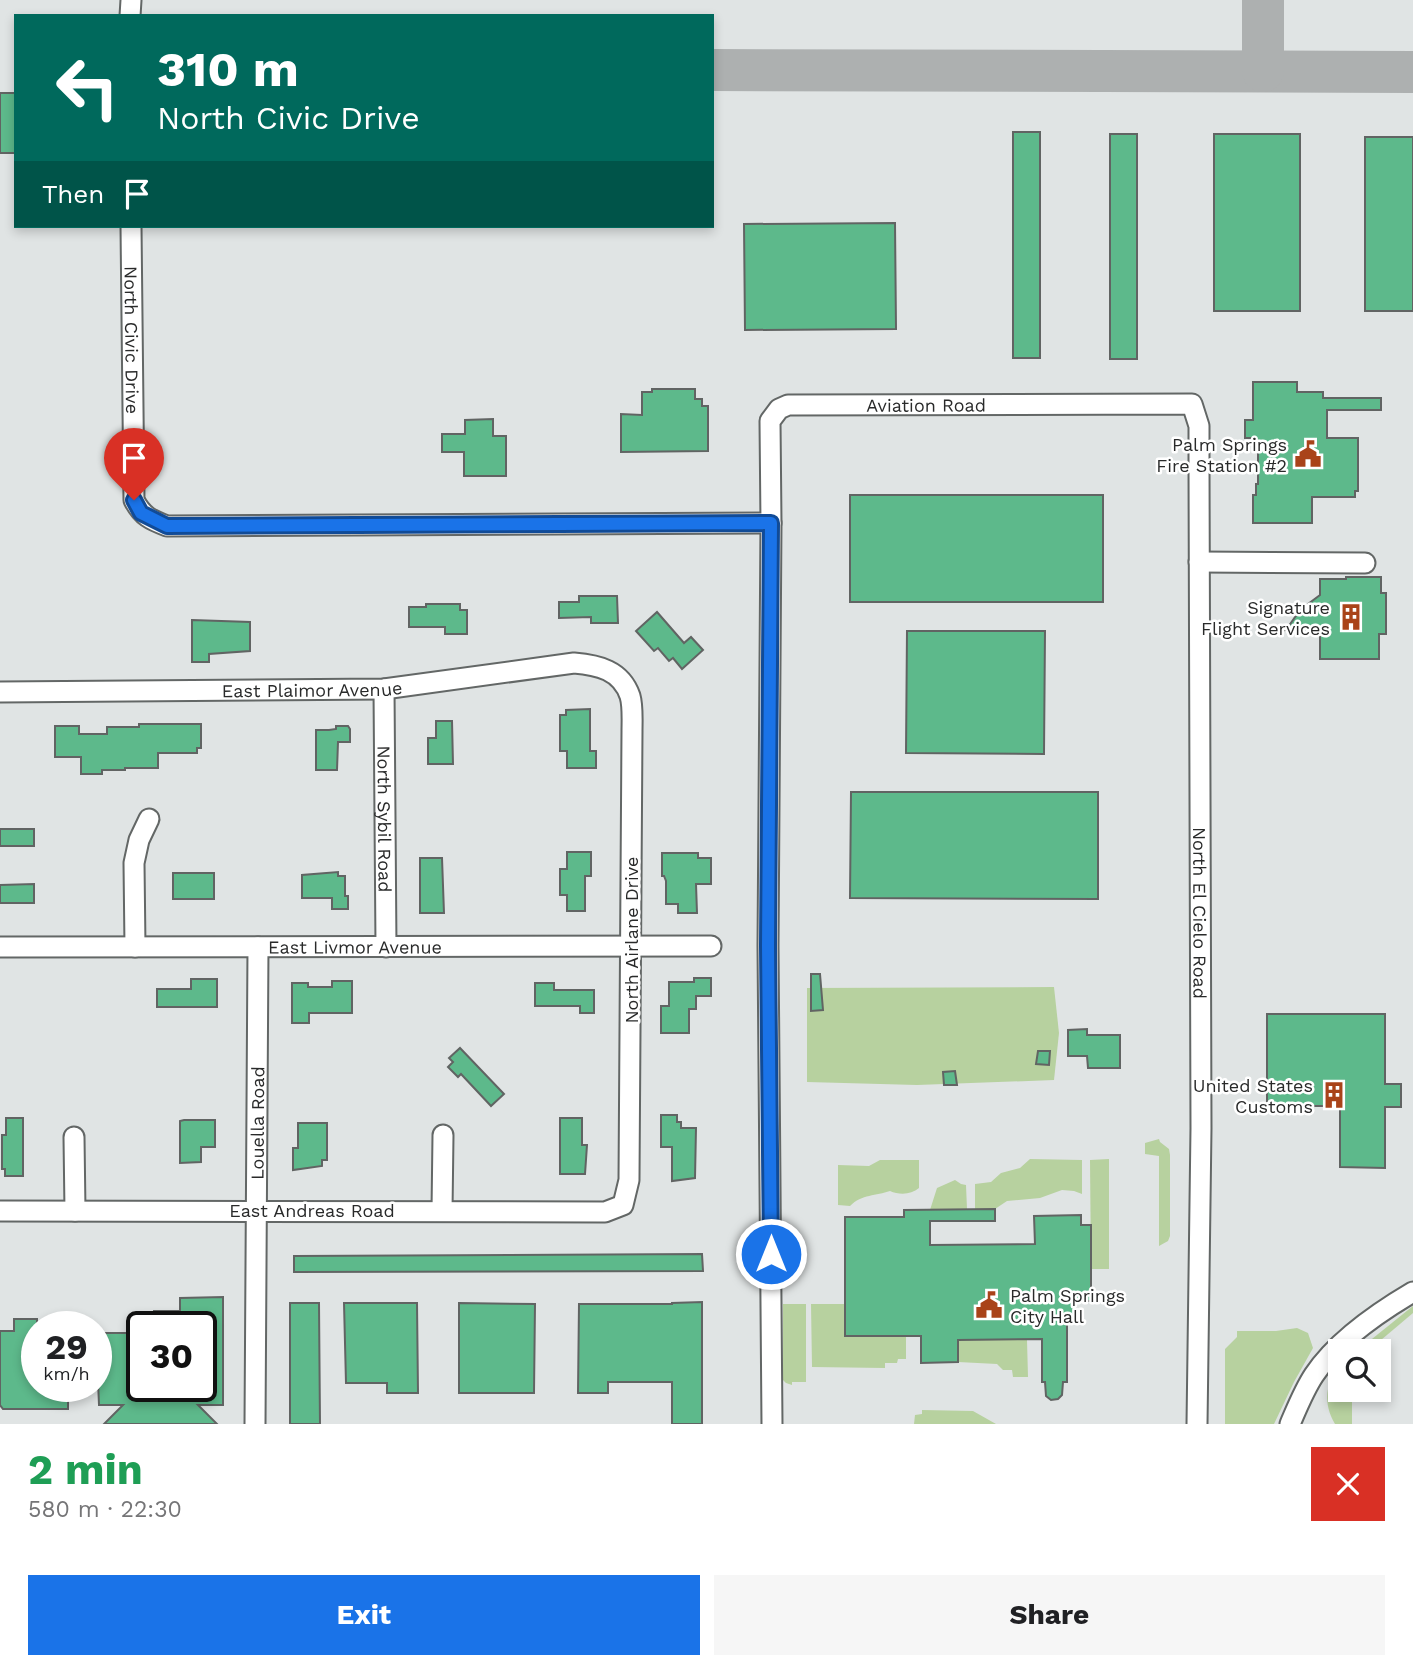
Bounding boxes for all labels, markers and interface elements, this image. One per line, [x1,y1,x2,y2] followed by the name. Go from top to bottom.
[157,40,299,98] text: 310 m
[42,42,133,133] icon: left
[157,99,420,137] text: North Civic Drive
[118,175,156,213] icon: arrive
[42,179,104,209] text: Then
[121,266,144,414] street label: North Civic Drive
[866,394,986,415] street label: Aviation Road
[104,428,164,500] pin
[1156,434,1287,476] place label: Palm Springs Fire Station #2
[115,439,153,477] icon: arrive
[1293,439,1323,469] public building icon: Palm Springs Fire Station #2
[1201,597,1330,639] place label: Signature Flight Services
[1336,602,1366,632] building icon: Signature Flight Services
[222,676,403,701] street label: East Plaimor Avenue
[374,745,396,893] street label: North Sybil Road
[1190,827,1211,999] street label: North El Cielo Road
[621,857,642,1023] street label: North Airlane Drive
[268,936,442,957] street label: East Livmor Avenue
[246,1066,268,1180] street label: Louella Road
[1193,1075,1313,1117] place label: United States Customs
[1319,1080,1349,1110] building icon: United States Customs
[229,1200,395,1221] street label: East Andreas Road
[734,1217,808,1291] position arrow
[1010,1285,1125,1327] place label: Palm Springs City Hall
[974,1290,1004,1320] public building icon: Palm Springs City Hall
[126,1311,217,1402] speed limit sign: 30
[45,1326,88,1368] text: 29
[1328,1339,1391,1402] map controls
[1328,1339,1391,1402] button: search
[43,1363,90,1384] text: km/h
[28,1445,143,1494] text: 2 min
[1311,1447,1385,1521] button: close
[28,1496,182,1523] text: 580 m · 22:30
[28,1575,700,1655] button: Exit
[714,1575,1385,1655] button: Share

